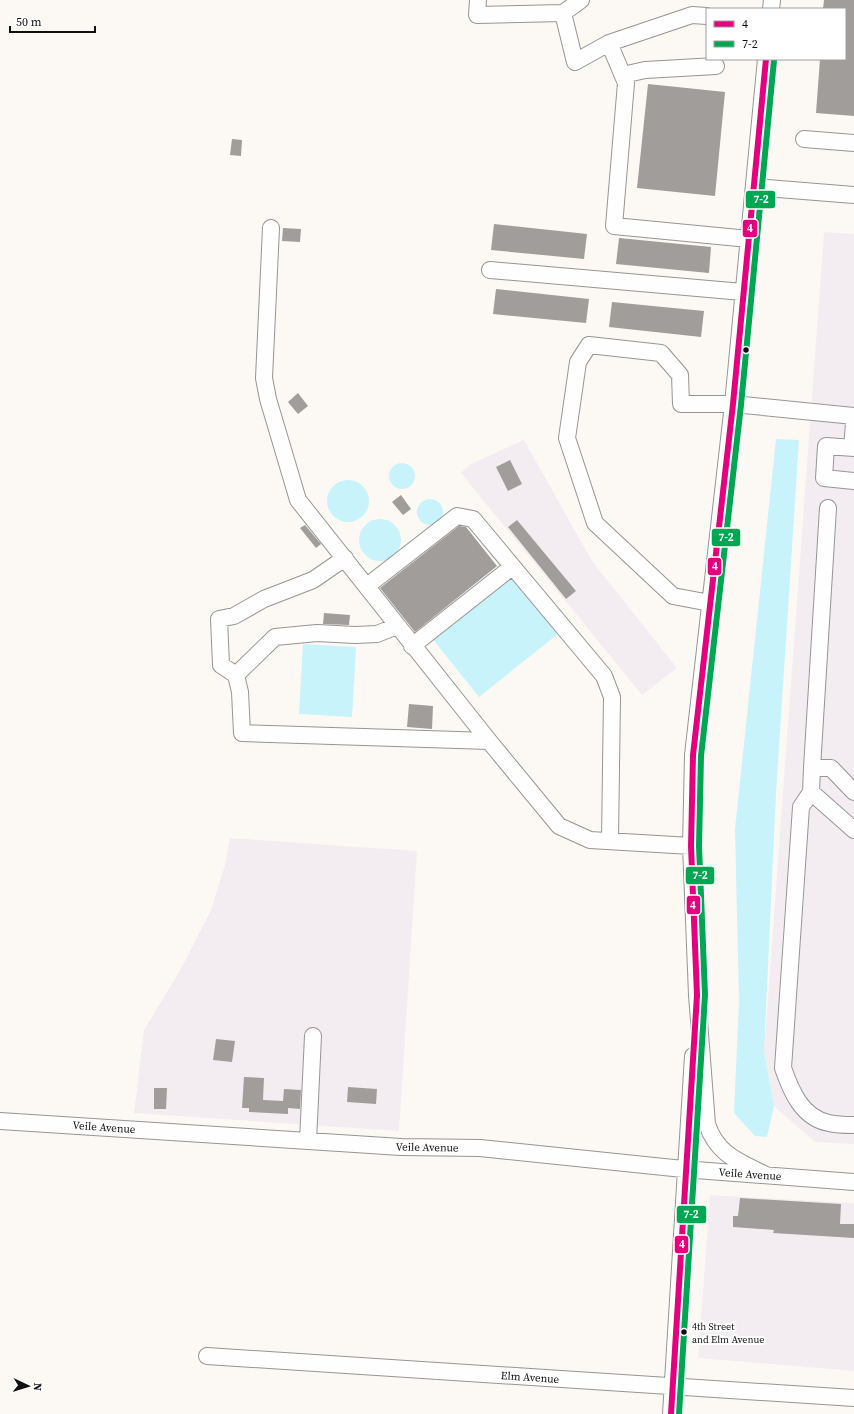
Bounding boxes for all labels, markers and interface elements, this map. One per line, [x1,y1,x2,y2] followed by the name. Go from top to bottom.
[10,8,95,34] scale bar
[706,8,846,60] legend
[16,14,42,30] text: 50 m
[742,16,748,32] text: 4
[742,36,758,52] text: 7-2
[745,190,776,209] line badge: 7-2
[753,192,769,207] text: 7-2
[742,219,758,238] line badge: 4
[747,221,753,236] text: 4
[741,345,751,355] unlabelled marker
[711,528,741,547] line badge: 7-2
[718,530,734,545] text: 7-2
[707,557,722,576] line badge: 4
[712,559,718,574] text: 4
[685,866,715,885] line badge: 7-2
[692,868,708,883] text: 7-2
[686,895,701,915] line badge: 4
[690,898,696,913] text: 4
[72,1118,136,1137] street label: Veile Avenue
[395,1139,459,1156] street label: Veile Avenue
[718,1165,782,1184] street label: Veile Avenue
[676,1205,707,1224] line badge: 7-2
[683,1207,699,1222] text: 7-2
[674,1235,689,1254] line badge: 4
[679,1237,685,1252] text: 4
[692,1320,764,1346] place label: 4th Street and Elm Avenue
[679,1327,689,1337] marker: 4th Street and Elm Avenue
[8,1366,48,1406] north arrow
[500,1368,560,1387] street label: Elm Avenue
[30,1382,45,1391] text: N

